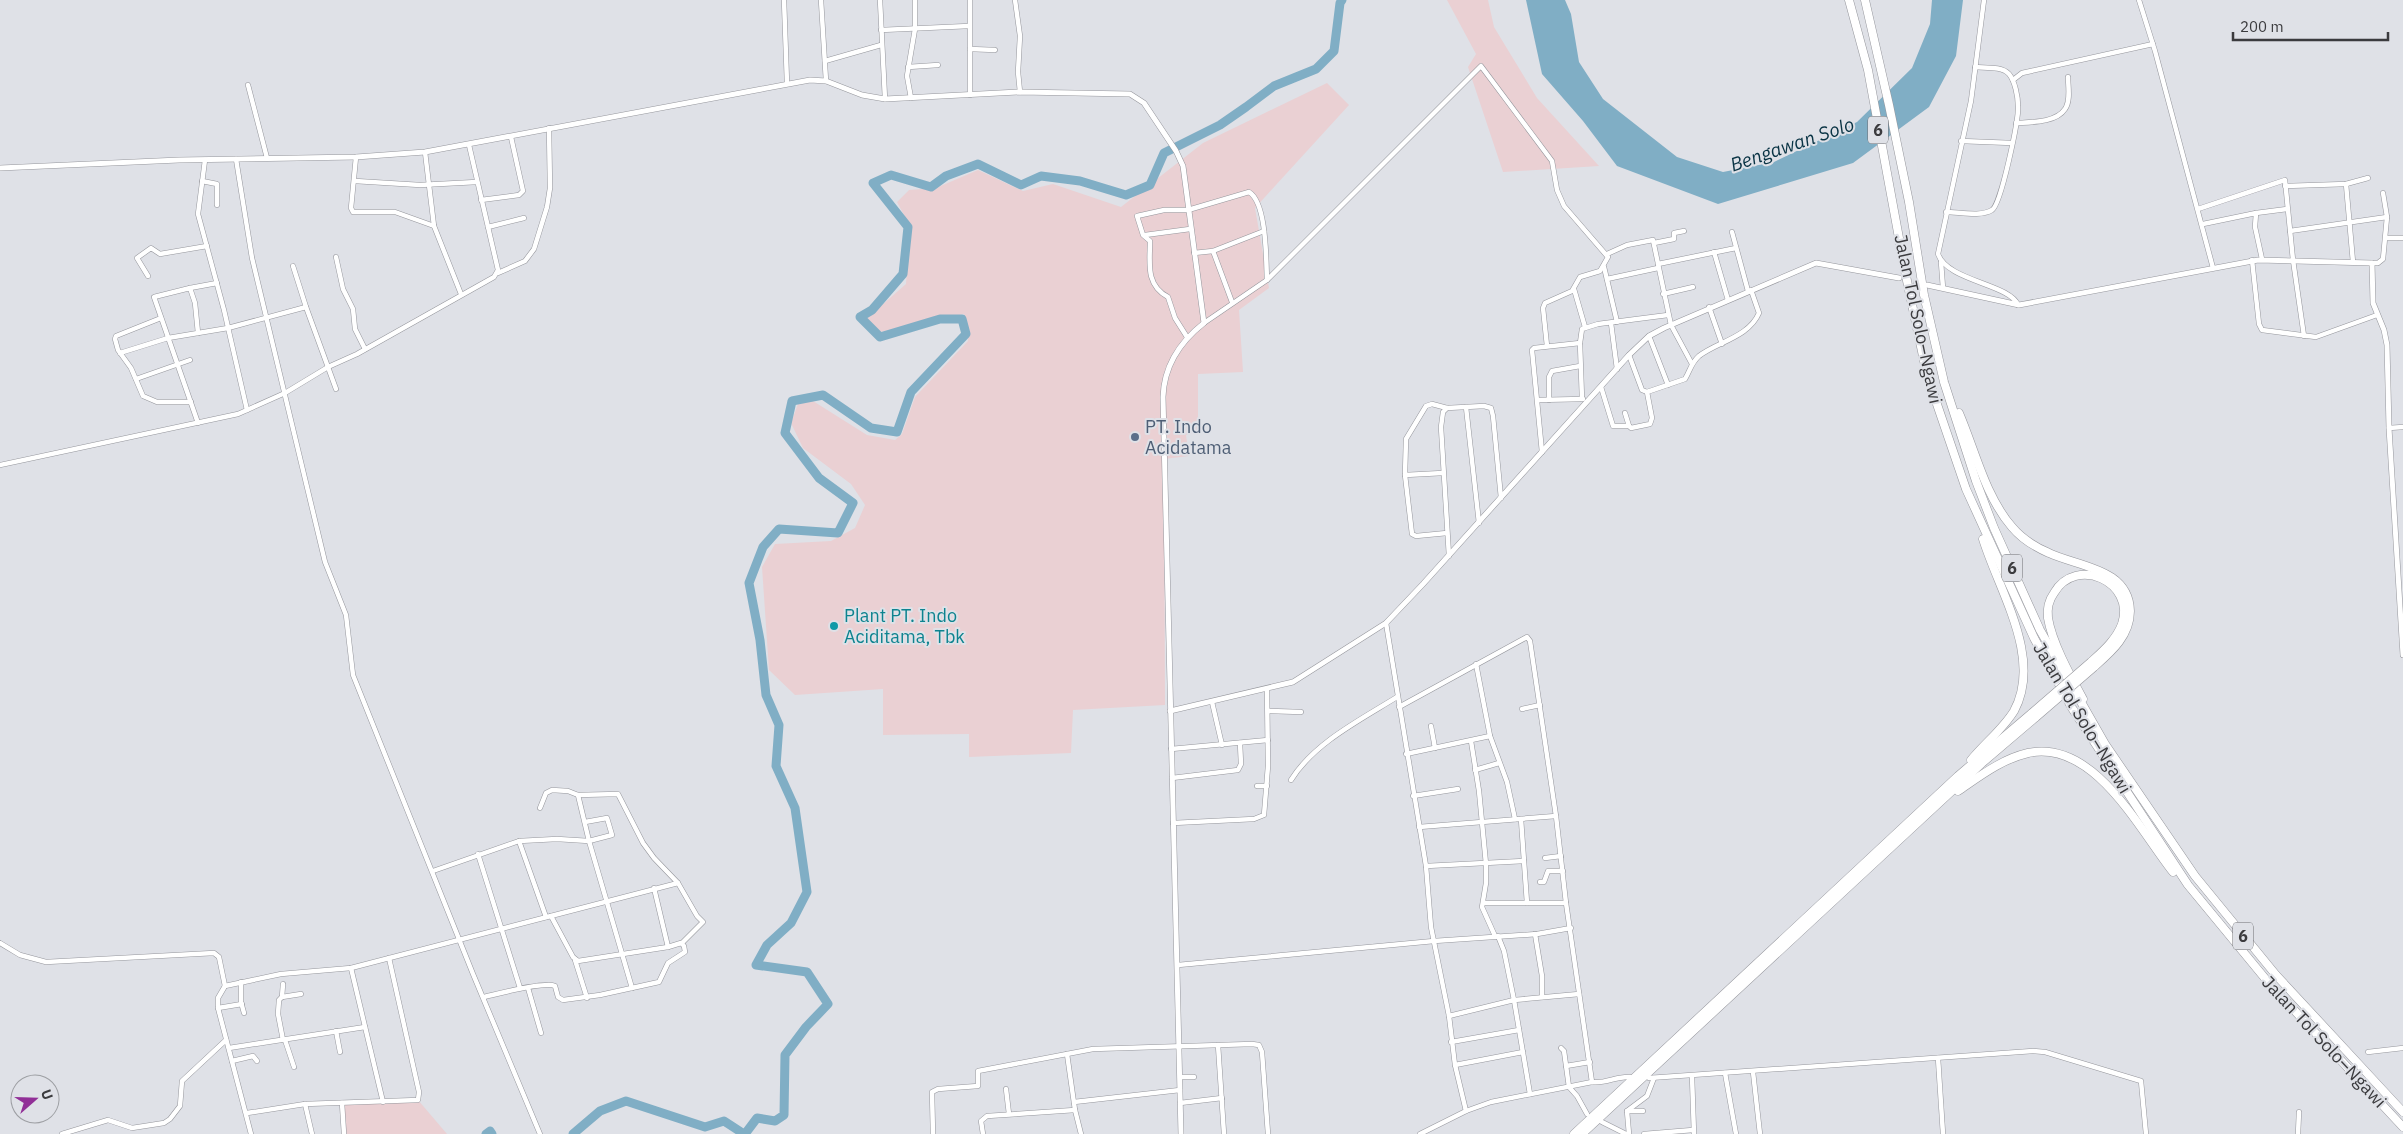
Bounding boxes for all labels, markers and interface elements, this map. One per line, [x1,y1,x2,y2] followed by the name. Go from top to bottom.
[2233,10,2388,42] scale bar
[2240,17,2284,36] text: 200 m
[1727,112,1857,176] water label: Bengawan Solo
[1868,116,1888,144] road number: 6
[1889,232,1948,406] street label: Jalan Tol Solo–Ngawi
[1145,415,1232,459] place label: PT. Indo Acidatama
[1129,431,1141,443] marker: PT. Indo Acidatama
[2002,554,2022,582] road number: 6
[844,604,965,648] place label: Plant PT. Indo Aciditama, Tbk
[828,620,840,632] marker: Plant PT. Indo Aciditama, Tbk
[2028,638,2137,798] street label: Jalan Tol Solo–Ngawi
[2233,922,2253,949] road number: 6
[2257,971,2392,1113] street label: Jalan Tol Solo–Ngawi
[10,1074,60,1124] north arrow
[37,1087,57,1102] text: U

